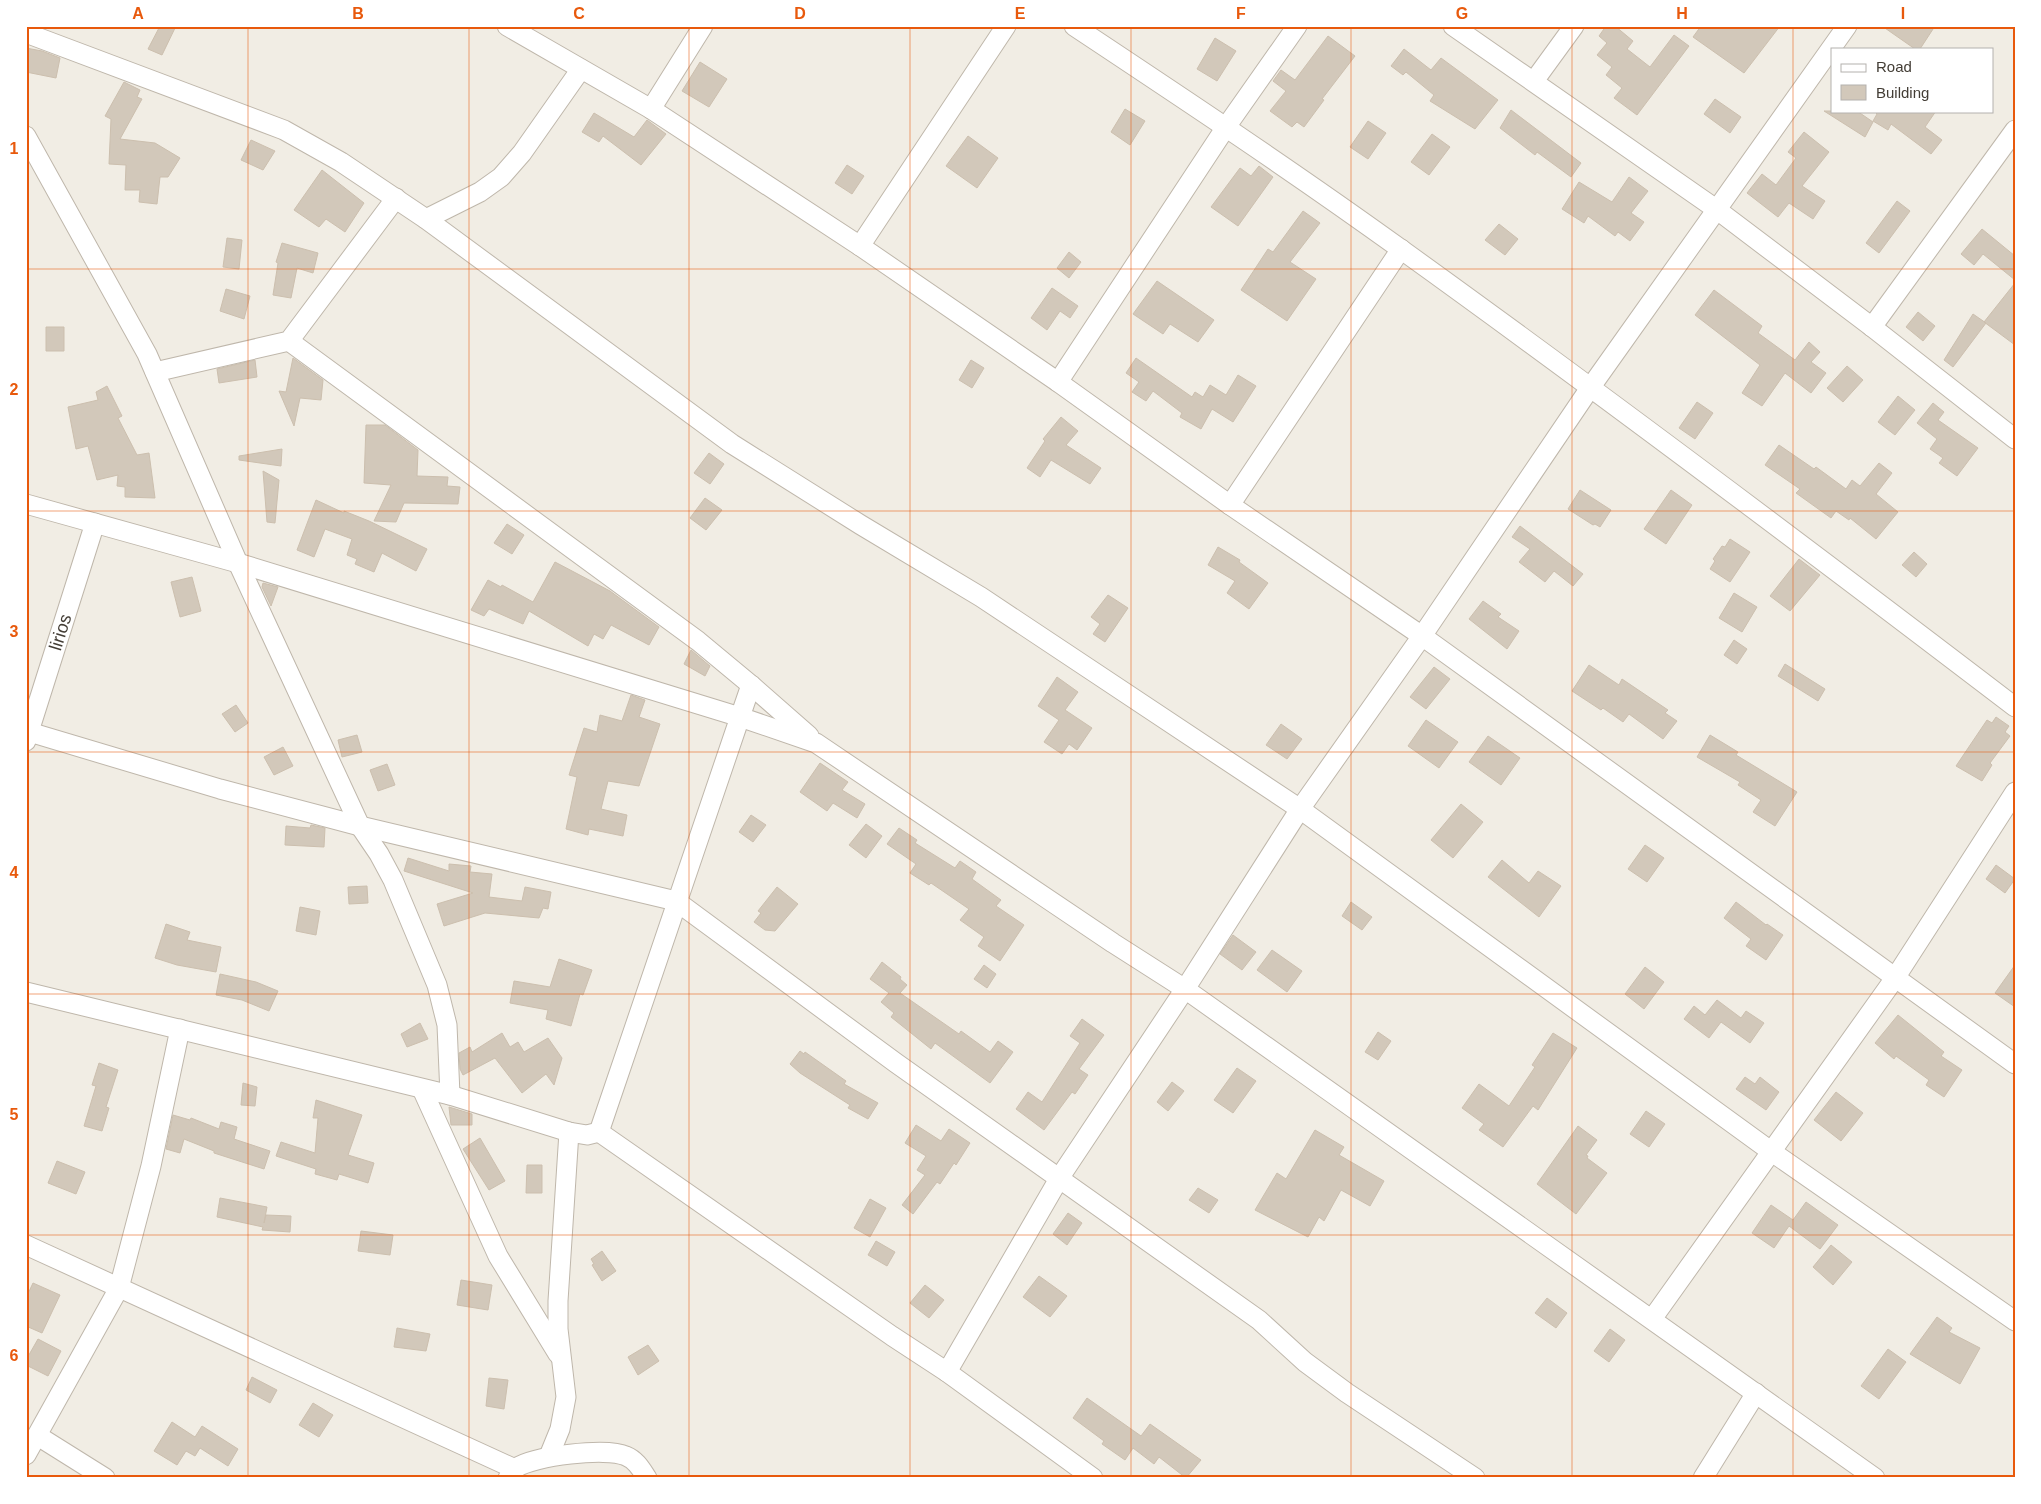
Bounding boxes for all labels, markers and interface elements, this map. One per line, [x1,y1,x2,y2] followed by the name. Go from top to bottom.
[132,5,144,22] text: A
[352,5,364,22] text: B
[573,5,585,22] text: C
[794,5,806,22] text: D
[1015,5,1026,22] text: E
[1236,5,1246,22] text: F
[1456,5,1468,22] text: G
[1676,5,1688,22] text: H
[1901,5,1905,22] text: I
[1831,48,1994,112] legend
[1876,58,1912,75] text: Road
[1876,84,1929,101] text: Building
[10,140,19,157] text: 1
[10,381,19,398] text: 2
[45,612,76,653] street label: lirios
[10,623,19,640] text: 3
[10,864,19,881] text: 4
[10,1106,19,1123] text: 5
[10,1347,19,1364] text: 6

